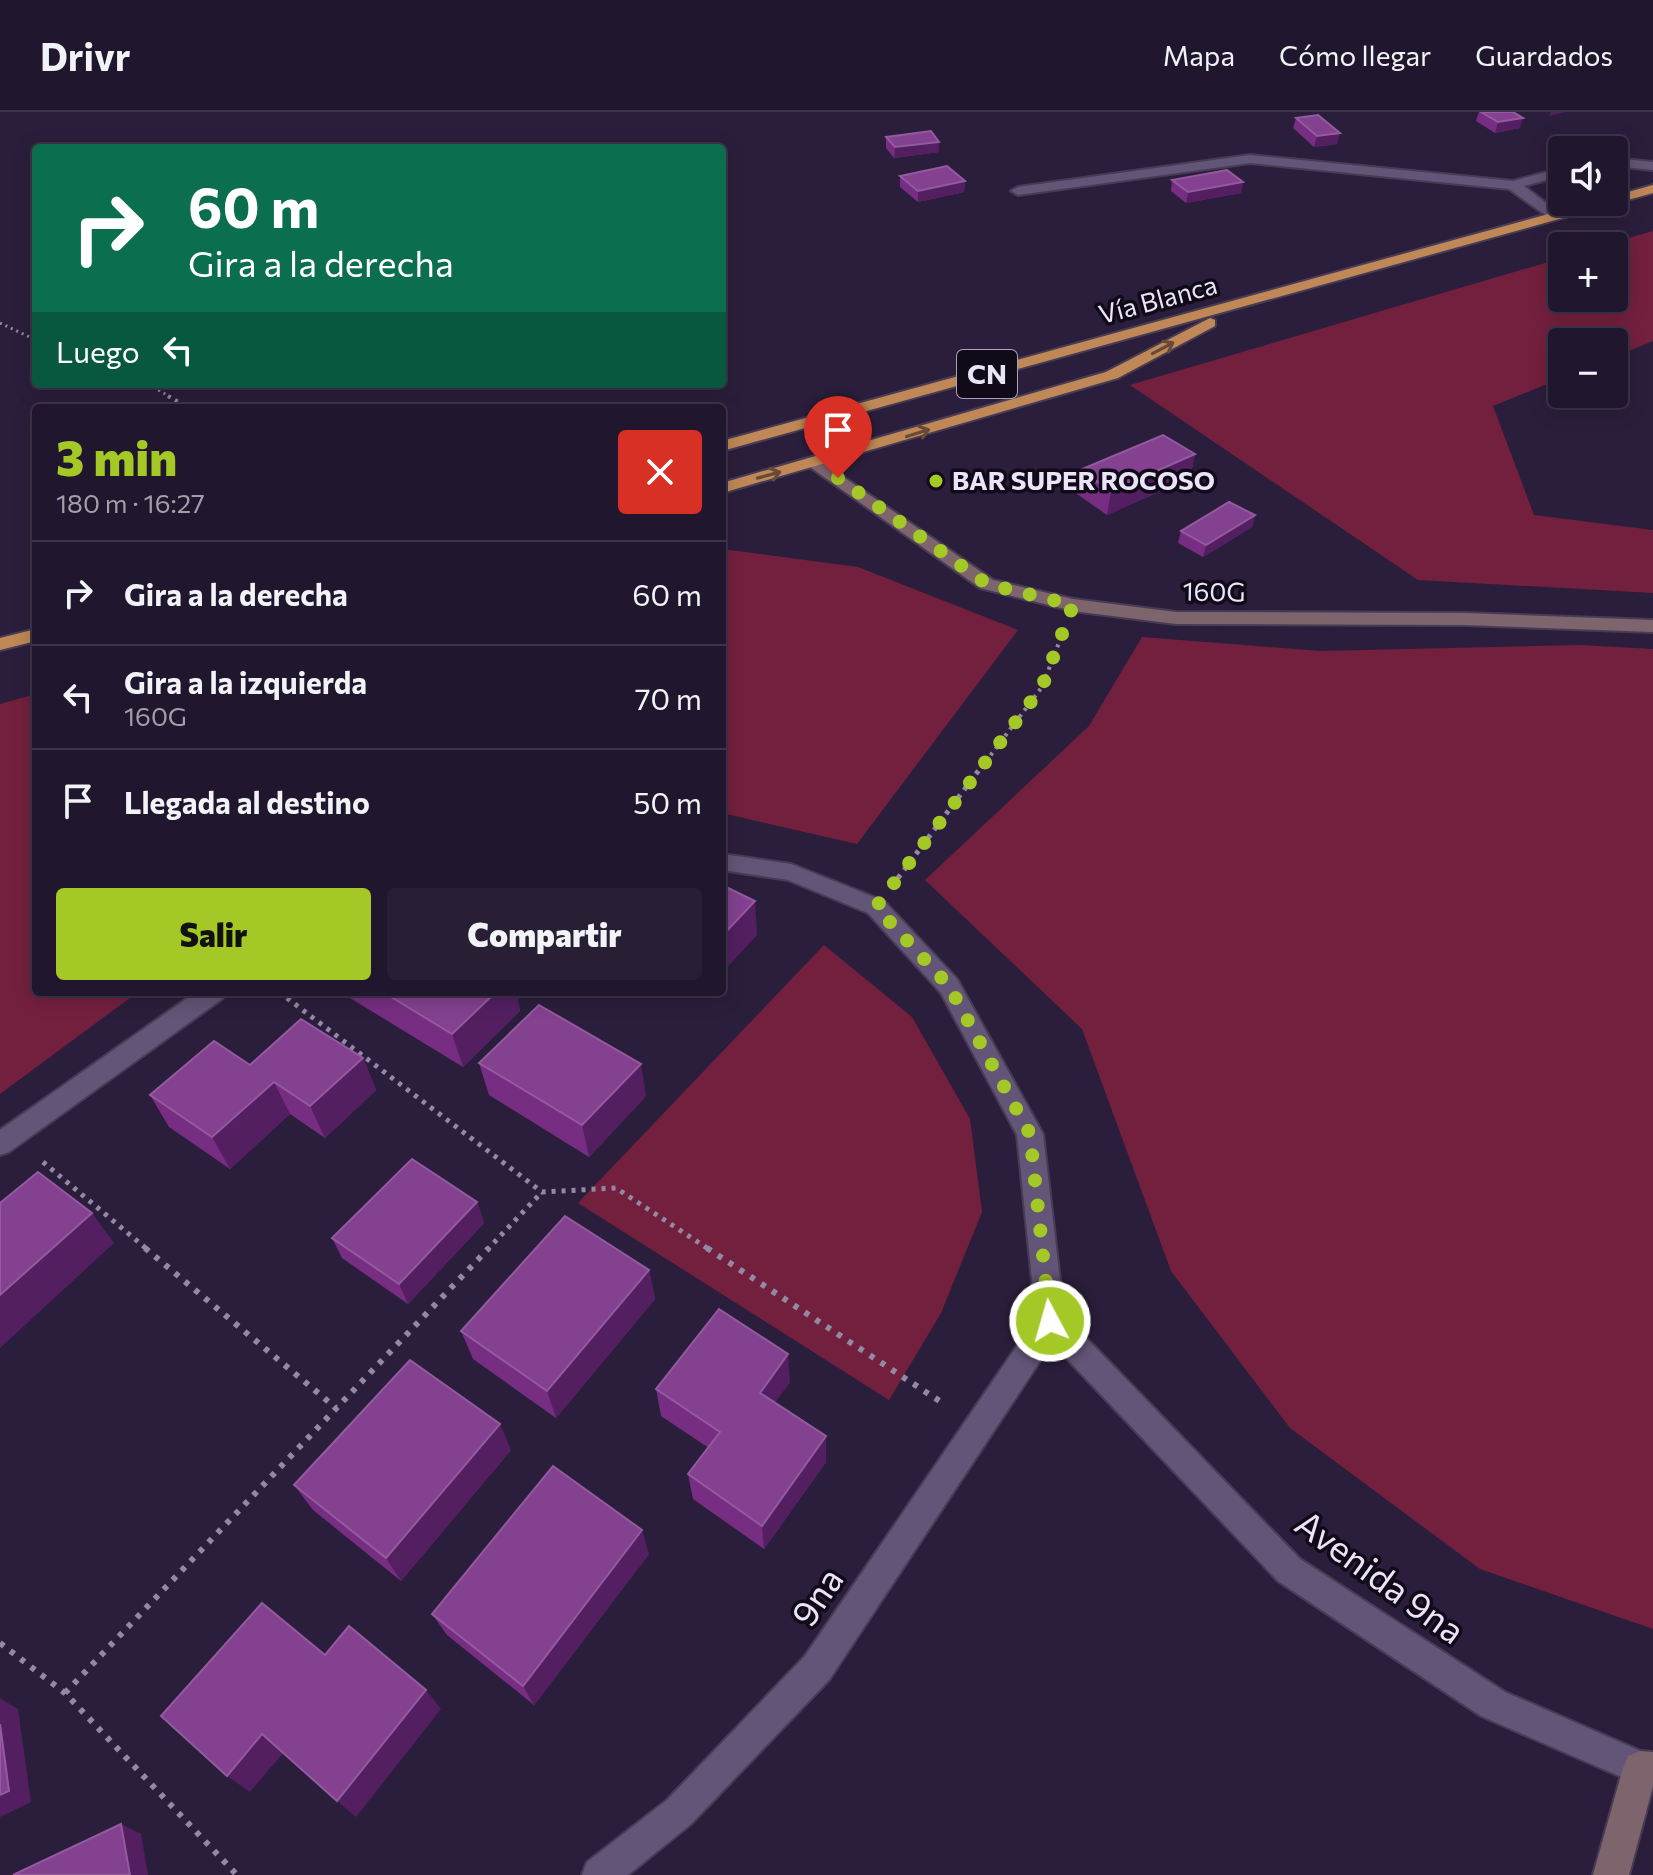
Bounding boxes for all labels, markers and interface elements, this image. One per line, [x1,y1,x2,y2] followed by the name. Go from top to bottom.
[40,32,130,79] text: Drivr
[1163,38,1235,72] text: Mapa
[1279,38,1431,72] text: Cómo llegar
[1475,38,1613,72] text: Guardados
[1548,136,1628,408] map controls
[1548,136,1628,216] button: sound
[188,171,319,240] text: 60 m
[56,176,160,280] icon: right
[1548,232,1628,312] button: +
[188,240,454,284] text: Gira a la derecha
[1095,268,1220,329] street label: Vía Blanca
[156,328,200,372] icon: left
[1548,328,1628,408] button: −
[56,332,140,369] text: Luego
[1150,340,1174,356] one-way arrow
[957,350,1017,398] road number: CN
[804,396,872,478] pin
[816,408,860,452] icon: arrive
[904,425,930,440] one-way arrow
[56,427,177,486] text: 3 min
[618,430,702,514] button: close
[952,464,1215,495] place label: BAR SUPER ROCOSO
[755,467,781,482] one-way arrow
[927,472,945,490] marker: BAR SUPER ROCOSO
[56,487,205,518] text: 180 m · 16:27
[56,571,100,615] icon: right
[1182,574,1246,607] street label: 160G
[124,575,348,612] text: Gira a la derecha
[632,575,702,612] text: 60 m
[124,663,367,700] text: Gira a la izquierda
[56,675,100,719] icon: left
[635,679,702,716] text: 70 m
[124,700,187,731] text: 160G
[56,779,100,823] icon: arrive
[124,783,370,820] text: Llegada al destino
[633,783,702,820] text: 50 m
[56,888,371,980] button: Salir
[387,888,702,980] button: Compartir
[1008,1279,1092,1363] position arrow
[1288,1499,1474,1651] street label: Avenida 9na
[780,1558,851,1634] street label: 9na

